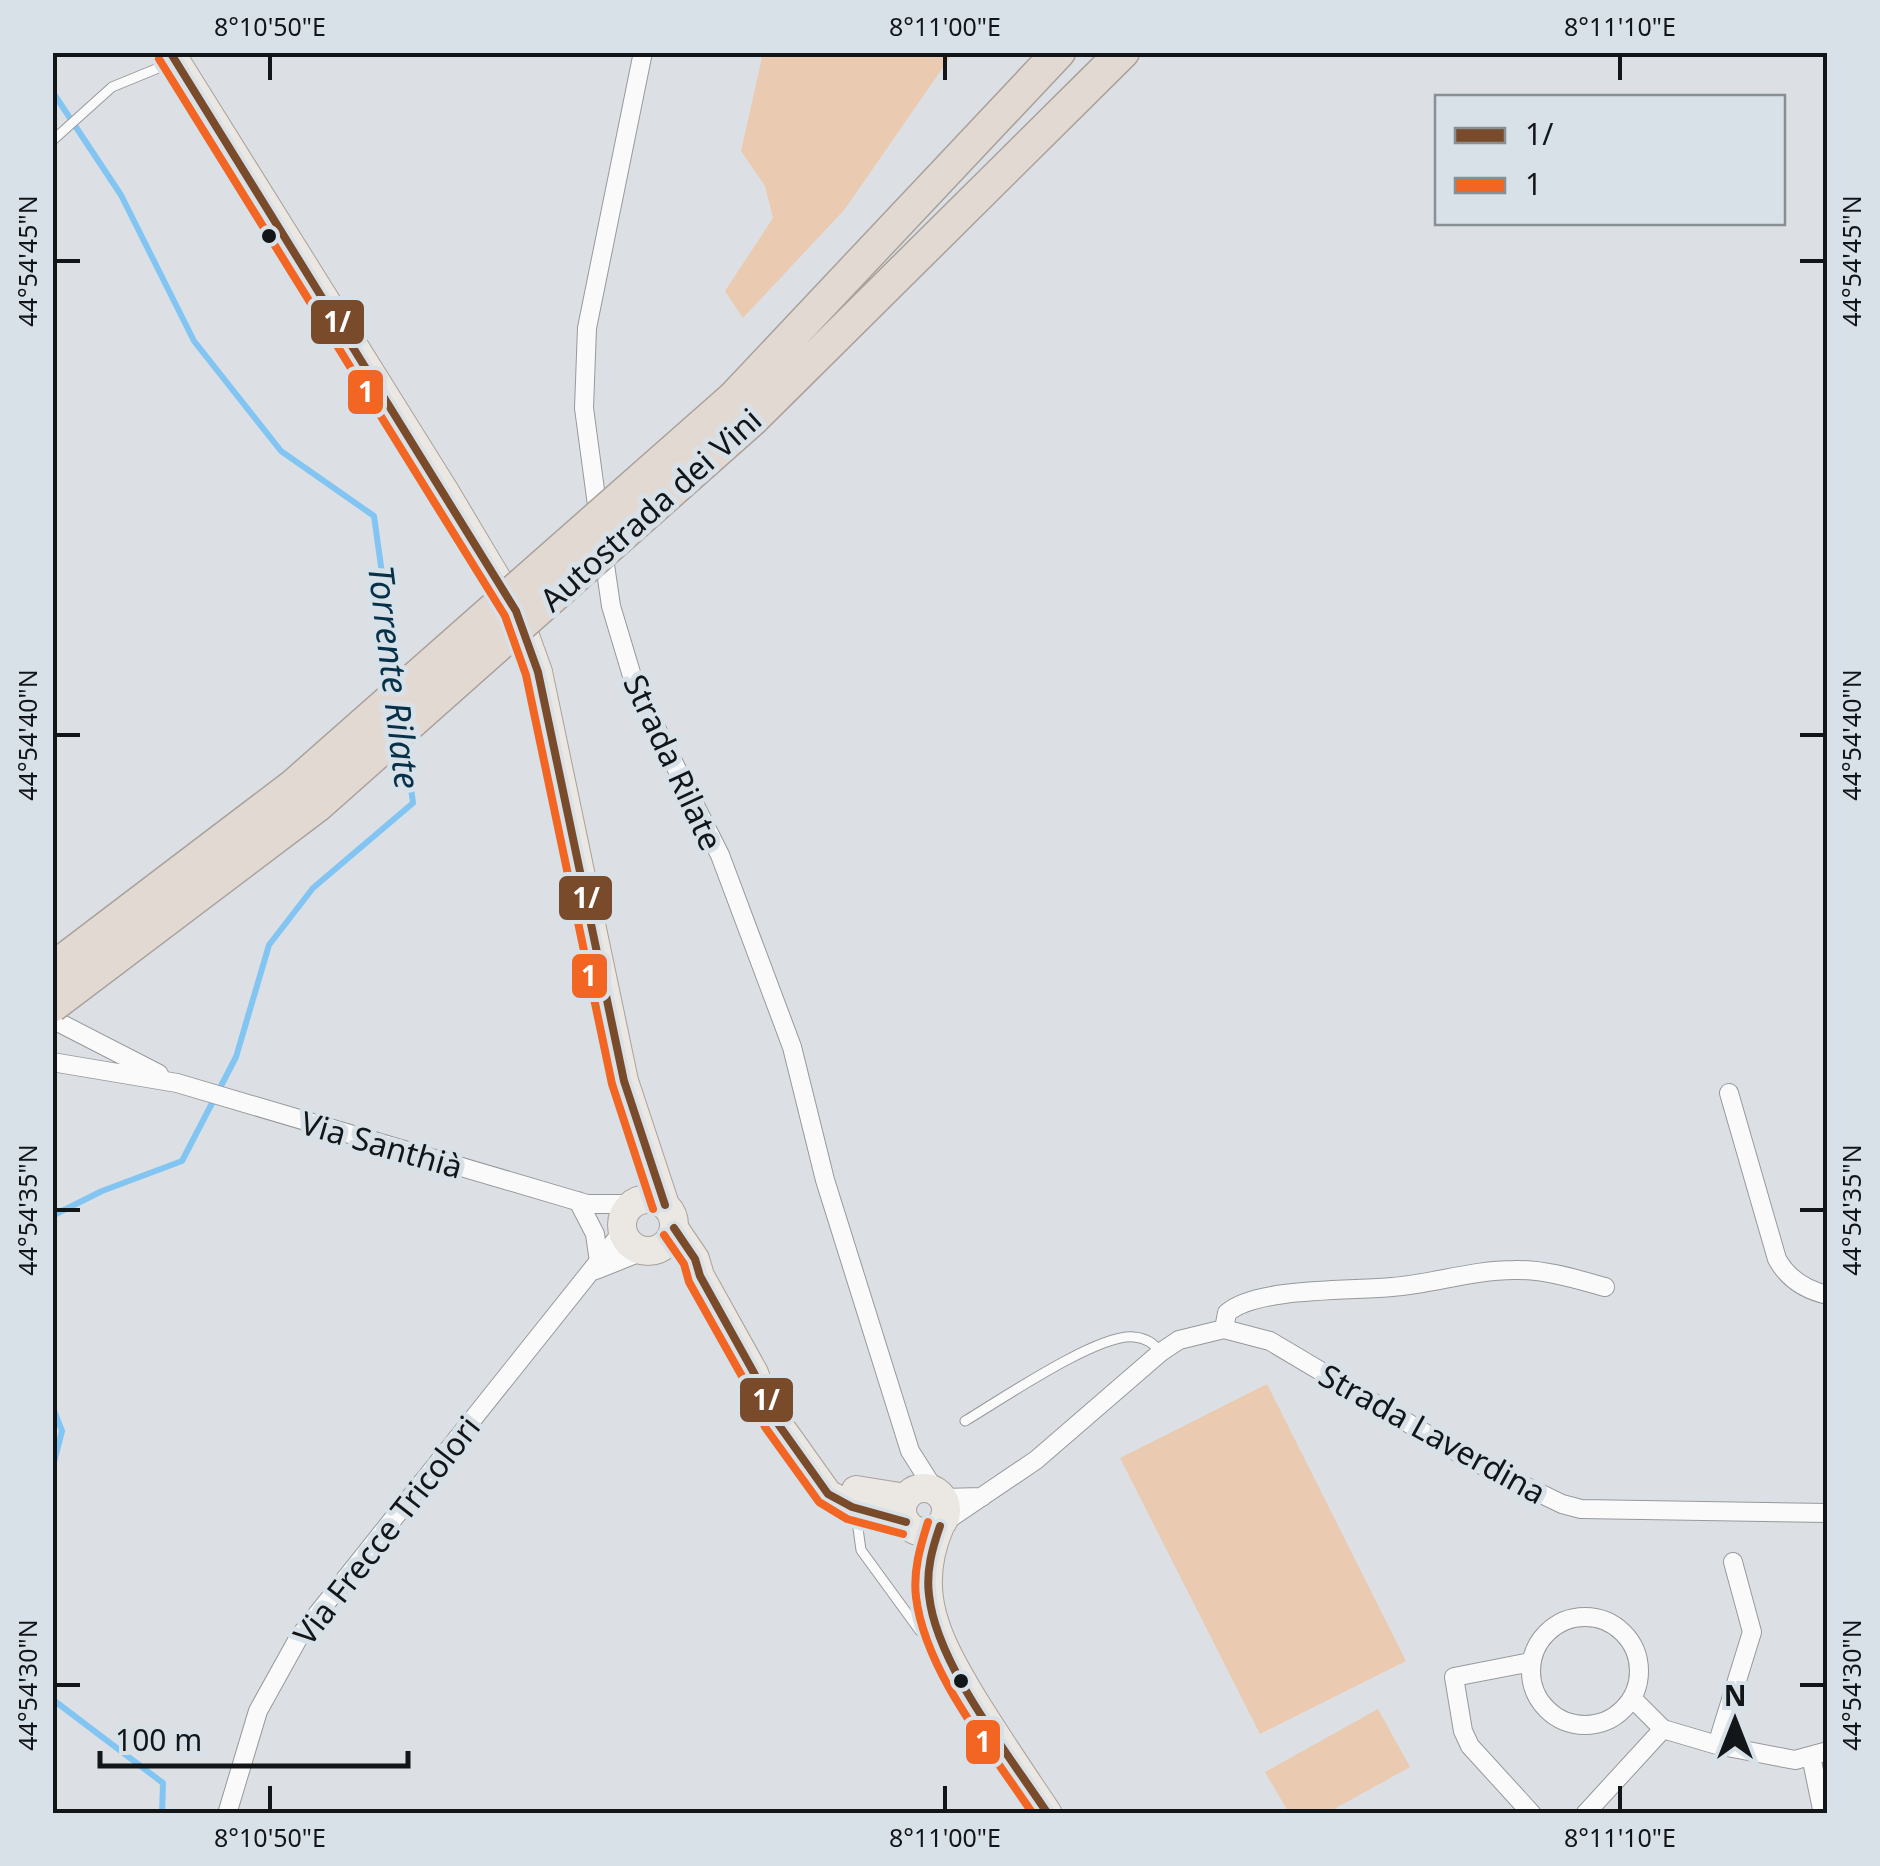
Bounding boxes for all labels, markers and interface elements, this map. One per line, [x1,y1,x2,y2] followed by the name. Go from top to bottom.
[214,9,326,43] text: 8°10'50"E
[889,9,1001,43] text: 8°11'00"E
[1564,9,1676,43] text: 8°11'10"E
[1435,95,1785,225] legend
[1525,113,1553,154] text: 1/
[1525,163,1542,204] text: 1
[10,195,44,327] text: 44°54'45"N
[1834,195,1868,327] text: 44°54'45"N
[259,226,279,246] unlabelled marker
[309,298,366,346] line badge: 1/
[323,302,351,340] text: 1/
[346,368,385,416] line badge: 1
[358,372,374,410] text: 1
[530,398,770,620] street label: Autostrada dei Vini
[358,562,432,792] water label: Torrente Rilate
[614,667,734,857] street label: Strada Rilate
[10,669,44,801] text: 44°54'40"N
[1834,669,1868,801] text: 44°54'40"N
[557,874,614,922] line badge: 1/
[572,878,600,916] text: 1/
[570,952,609,1000] line badge: 1
[581,956,597,994] text: 1
[296,1100,468,1188] street label: Via Santhià
[10,1144,44,1276] text: 44°54'35"N
[1834,1144,1868,1276] text: 44°54'35"N
[1312,1353,1554,1513] street label: Strada Laverdina
[738,1376,795,1424] line badge: 1/
[752,1380,780,1418] text: 1/
[283,1407,489,1653] street label: Via Frecce Tricolori
[10,1619,44,1751] text: 44°54'30"N
[1834,1619,1868,1751] text: 44°54'30"N
[951,1671,971,1691] unlabelled marker
[1685,1671,1785,1771] north arrow
[1724,1676,1746,1714] text: N
[100,1706,408,1768] scale bar
[964,1718,1002,1766] line badge: 1
[115,1719,202,1760] text: 100 m
[975,1722,991,1760] text: 1
[214,1820,326,1854] text: 8°10'50"E
[889,1820,1001,1854] text: 8°11'00"E
[1564,1820,1676,1854] text: 8°11'10"E

